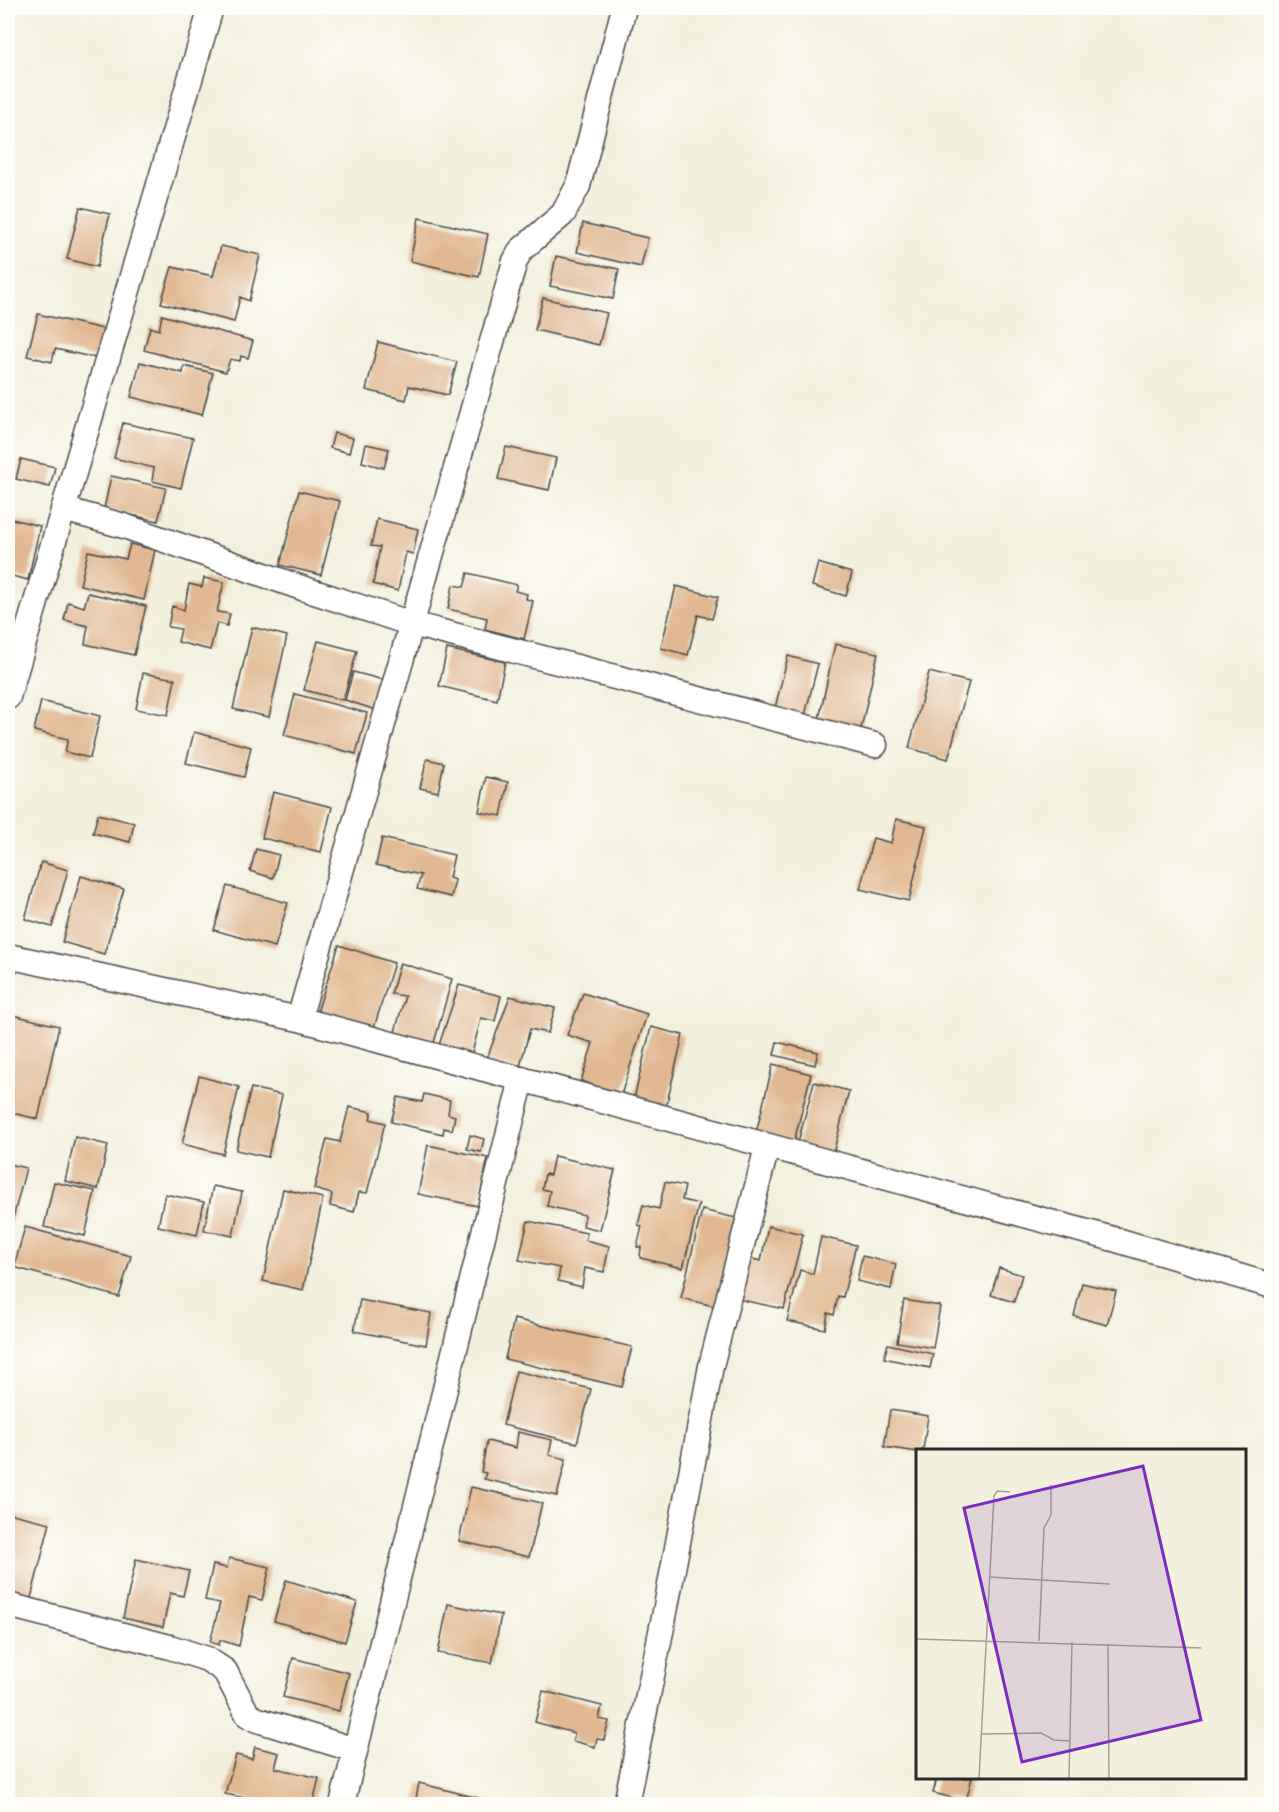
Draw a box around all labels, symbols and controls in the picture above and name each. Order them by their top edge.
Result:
inset map [916,1449,1246,1779]

